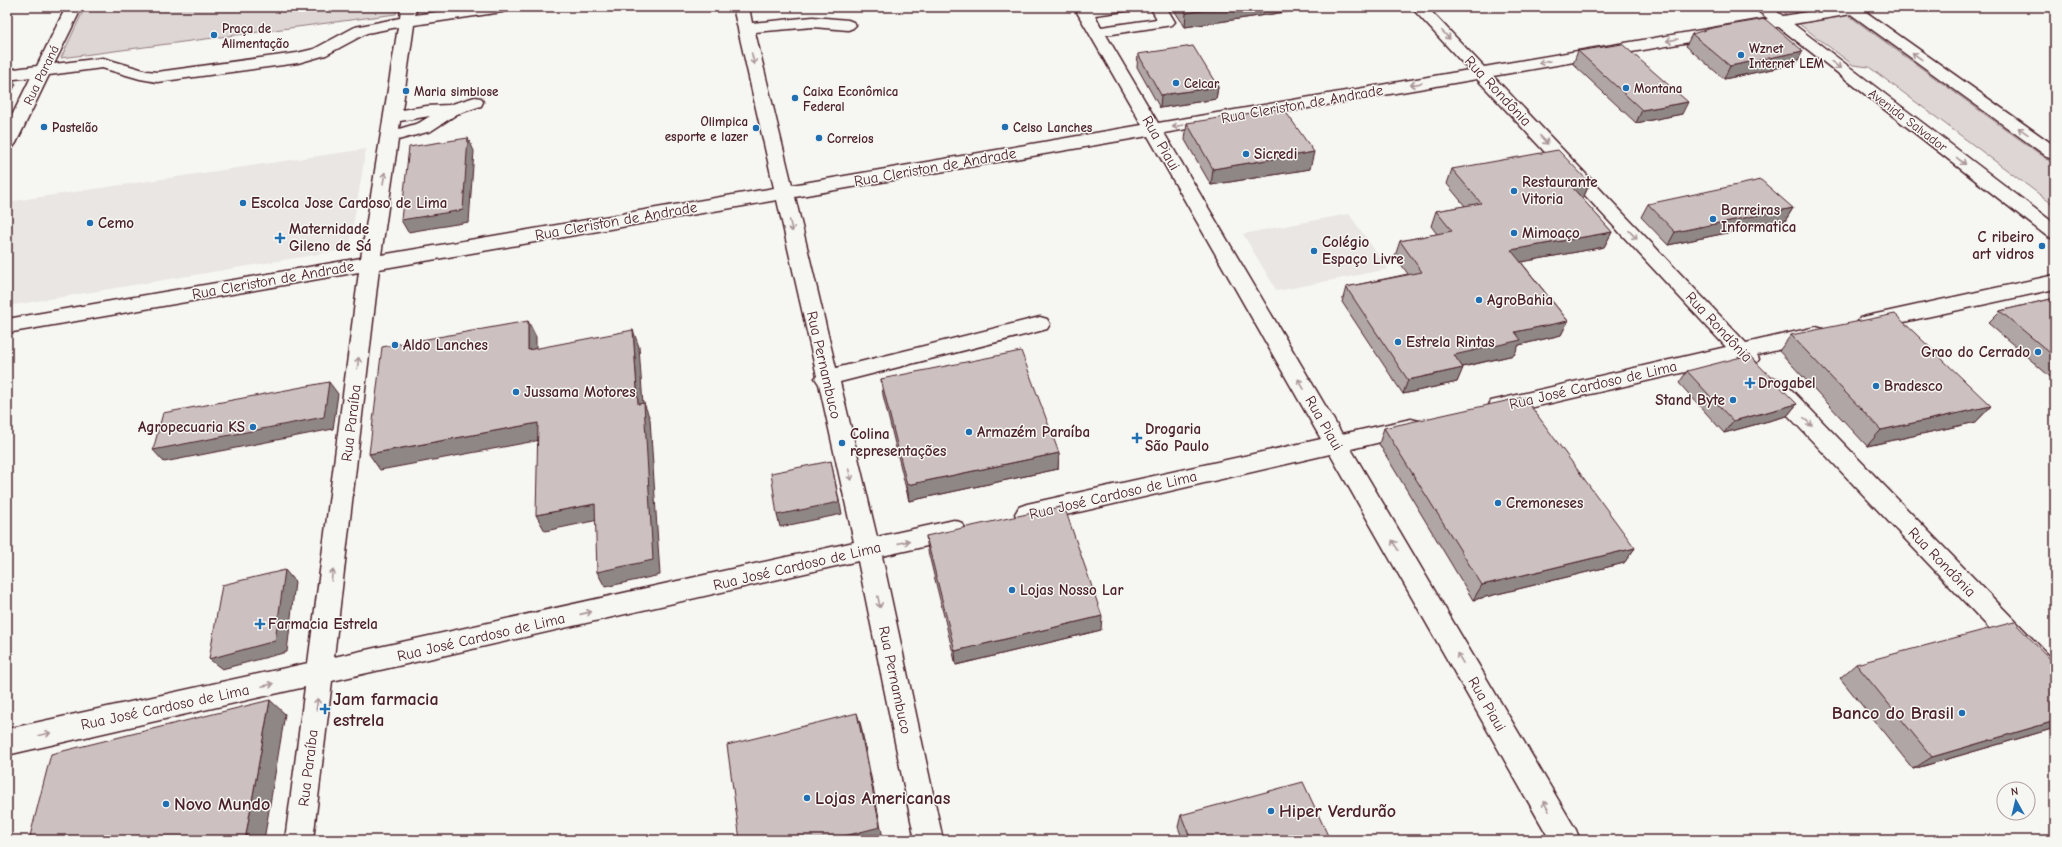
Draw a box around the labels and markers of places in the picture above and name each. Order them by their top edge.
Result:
place label: Praça de Alimentação [222,21,289,51]
marker: Praça de Alimentação [209,30,219,40]
place label: Wznet Internet LEM [1749,41,1825,71]
marker: Wznet Internet LEM [1736,50,1746,60]
place label: Celcar [1184,76,1220,91]
marker: Celcar [1171,78,1181,88]
place label: Montana [1634,81,1682,96]
marker: Montana [1621,83,1631,93]
place label: Maria simbiose [414,84,499,99]
place label: Caixa Econômica Federal [803,84,898,114]
marker: Maria simbiose [401,86,411,96]
marker: Caixa Econômica Federal [790,93,800,103]
place label: Olimpica esporte e lazer [665,114,749,144]
place label: Pastelão [52,120,98,135]
place label: Celso Lanches [1013,120,1093,135]
marker: Pastelão [39,122,49,132]
marker: Celso Lanches [1000,122,1010,132]
marker: Olimpica esporte e lazer [751,123,761,133]
place label: Correios [827,131,874,146]
marker: Correios [814,133,824,143]
place label: Sicredi [1254,145,1297,163]
marker: Sicredi [1241,149,1251,159]
place label: Restaurante Vitoria [1522,173,1598,208]
marker: Restaurante Vitoria [1509,186,1519,196]
place label: Escolca Jose Cardoso de Lima [251,194,447,212]
marker: Escolca Jose Cardoso de Lima [238,198,248,208]
place label: Barreiras Informatica [1721,201,1796,236]
place label: Cemo [98,214,134,232]
marker: Barreiras Informatica [1708,214,1718,224]
marker: Cemo [85,218,95,228]
place label: Maternidade Gileno de Sá [289,220,372,255]
place label: Mimoaço [1522,224,1580,242]
marker: Mimoaço [1509,228,1519,238]
place label: C ribeiro art vidros [1972,228,2034,263]
marker: Maternidade Gileno de Sá [274,232,286,244]
place label: Colégio Espaço Livre [1322,233,1404,268]
marker: C ribeiro art vidros [2037,241,2047,251]
marker: Colégio Espaço Livre [1309,246,1319,256]
place label: AgroBahia [1487,291,1553,309]
marker: AgroBahia [1474,295,1484,305]
place label: Estrela Rintas [1406,333,1495,351]
place label: Aldo Lanches [403,336,488,354]
marker: Estrela Rintas [1393,337,1403,347]
marker: Aldo Lanches [390,340,400,350]
place label: Grao do Cerrado [1921,343,2030,361]
marker: Grao do Cerrado [2033,347,2043,357]
place label: Drogabel [1758,374,1816,392]
place label: Bradesco [1884,377,1943,395]
marker: Drogabel [1745,378,1755,388]
marker: Bradesco [1871,381,1881,391]
place label: Jussama Motores [524,383,636,401]
marker: Jussama Motores [511,387,521,397]
place label: Stand Byte [1655,391,1725,409]
marker: Stand Byte [1728,395,1738,405]
place label: Agropecuaria KS [138,418,245,436]
place label: Drogaria São Paulo [1145,420,1209,455]
marker: Agropecuaria KS [248,422,258,432]
place label: Armazém Paraíba [977,423,1090,441]
place label: Colina representações [850,425,946,460]
marker: Armazém Paraíba [964,427,974,437]
marker: Drogaria São Paulo [1132,433,1142,443]
marker: Colina representações [837,438,847,448]
place label: Cremoneses [1506,494,1583,512]
marker: Cremoneses [1493,498,1503,508]
place label: Lojas Nosso Lar [1020,581,1123,599]
marker: Lojas Nosso Lar [1007,585,1017,595]
place label: Farmacia Estrela [268,615,378,633]
marker: Farmacia Estrela [255,619,265,629]
place label: Jam farmacia estrela [333,689,439,731]
place label: Banco do Brasil [1832,703,1954,724]
marker: Jam farmacia estrela [320,704,330,714]
marker: Banco do Brasil [1957,708,1967,718]
place label: Lojas Americanas [815,788,951,809]
marker: Lojas Americanas [802,793,812,803]
place label: Novo Mundo [174,794,270,815]
marker: Novo Mundo [161,799,171,809]
place label: Hiper Verdurão [1279,801,1396,822]
marker: Hiper Verdurão [1266,806,1276,816]

